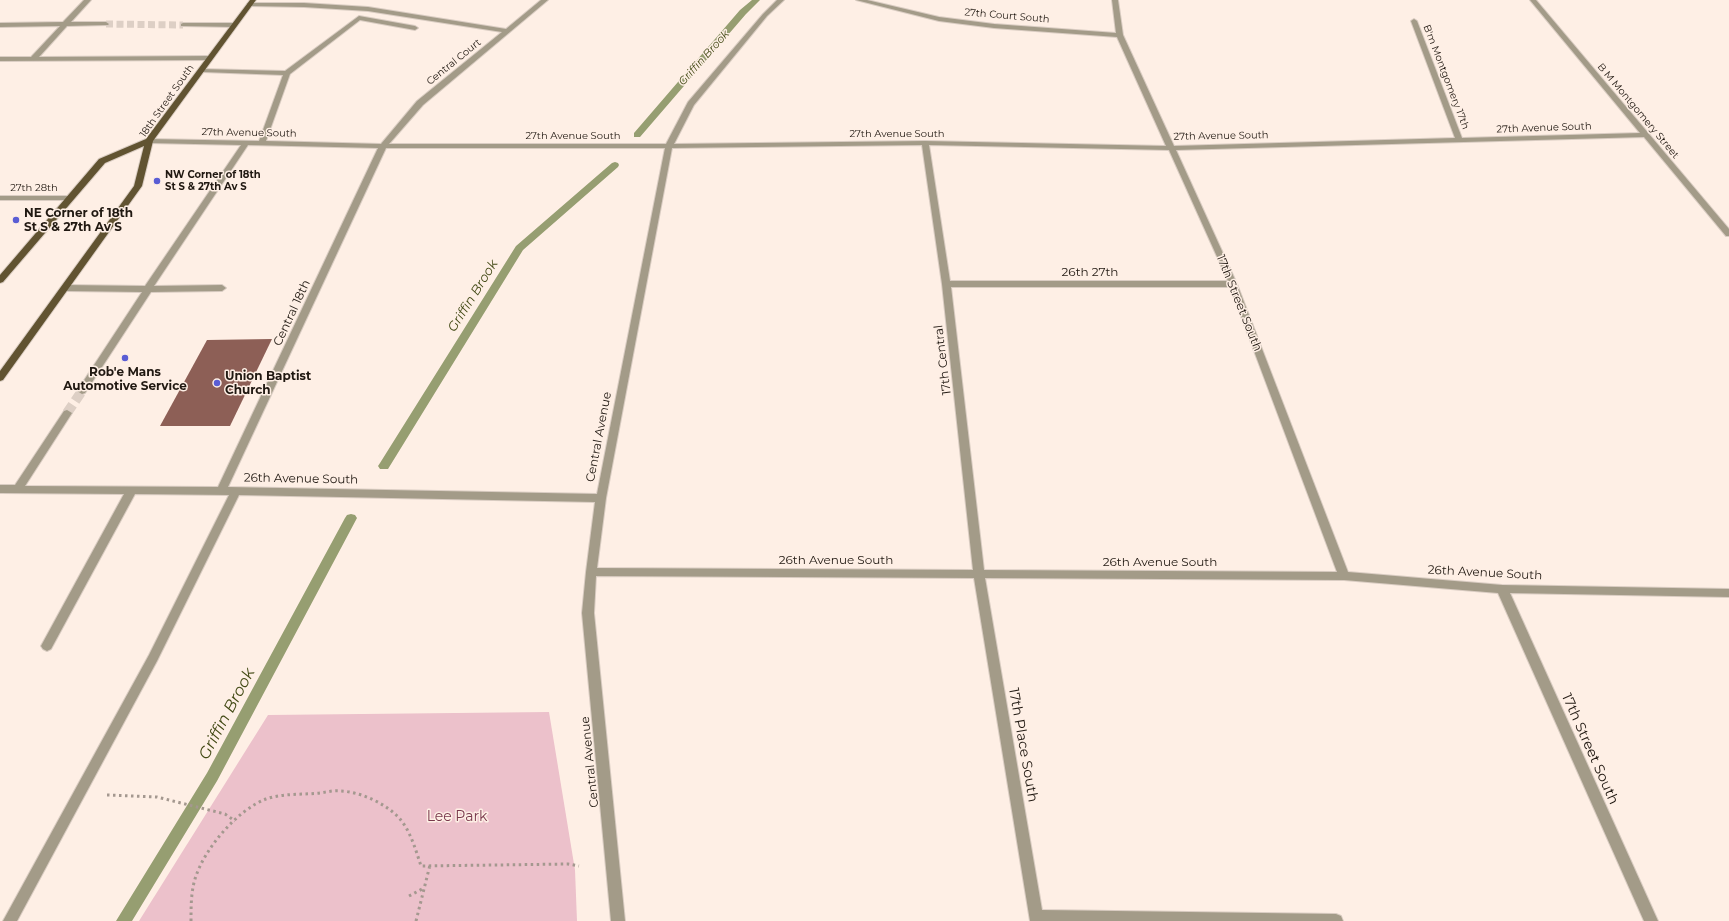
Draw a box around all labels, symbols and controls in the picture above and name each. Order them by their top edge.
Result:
street label: 27th Court South [964,6,1050,26]
street label: B'm Montgomery 17th [1420,23,1472,131]
water label: Griffin Brook [676,28,732,88]
street label: Central Court [424,36,484,88]
street label: B M Montgomery Street [1595,61,1681,161]
street label: 18th Street South [137,62,197,140]
street label: 27th Avenue South [1496,120,1592,136]
street label: 27th Avenue South [201,126,297,140]
street label: 27th Avenue South [849,128,945,140]
street label: 27th Avenue South [1173,129,1269,143]
street label: 27th Avenue South [525,130,621,142]
place label: NW Corner of 18th St S & 27th Av S [165,169,261,192]
marker: NW Corner of 18th St S & 27th Av S [152,176,162,186]
street label: 27th 28th [10,182,58,194]
place label: NE Corner of 18th St S & 27th Av S [24,206,133,234]
marker: NE Corner of 18th St S & 27th Av S [11,215,21,225]
street label: 17th Street South [1213,253,1265,353]
water label: Griffin Brook [445,257,501,335]
street label: 26th 27th [1062,265,1118,279]
street label: Central 18th [270,278,314,348]
street label: 17th Central [932,324,954,396]
marker: Rob'e Mans Automotive Service [120,353,130,363]
place label: Rob'e Mans Automotive Service [63,365,187,393]
place label: Union Baptist Church [225,369,311,397]
marker: Union Baptist Church [212,378,222,388]
street label: Central Avenue [583,391,615,483]
street label: 26th Avenue South [244,471,358,487]
street label: 26th Avenue South [779,553,893,567]
street label: 26th Avenue South [1103,555,1217,569]
street label: 26th Avenue South [1427,563,1543,583]
water label: Griffin Brook [195,665,259,763]
street label: 17th Place South [1005,687,1041,803]
street label: 17th Street South [1558,691,1622,807]
street label: Central Avenue [578,716,602,808]
park label: Lee Park [427,809,487,825]

